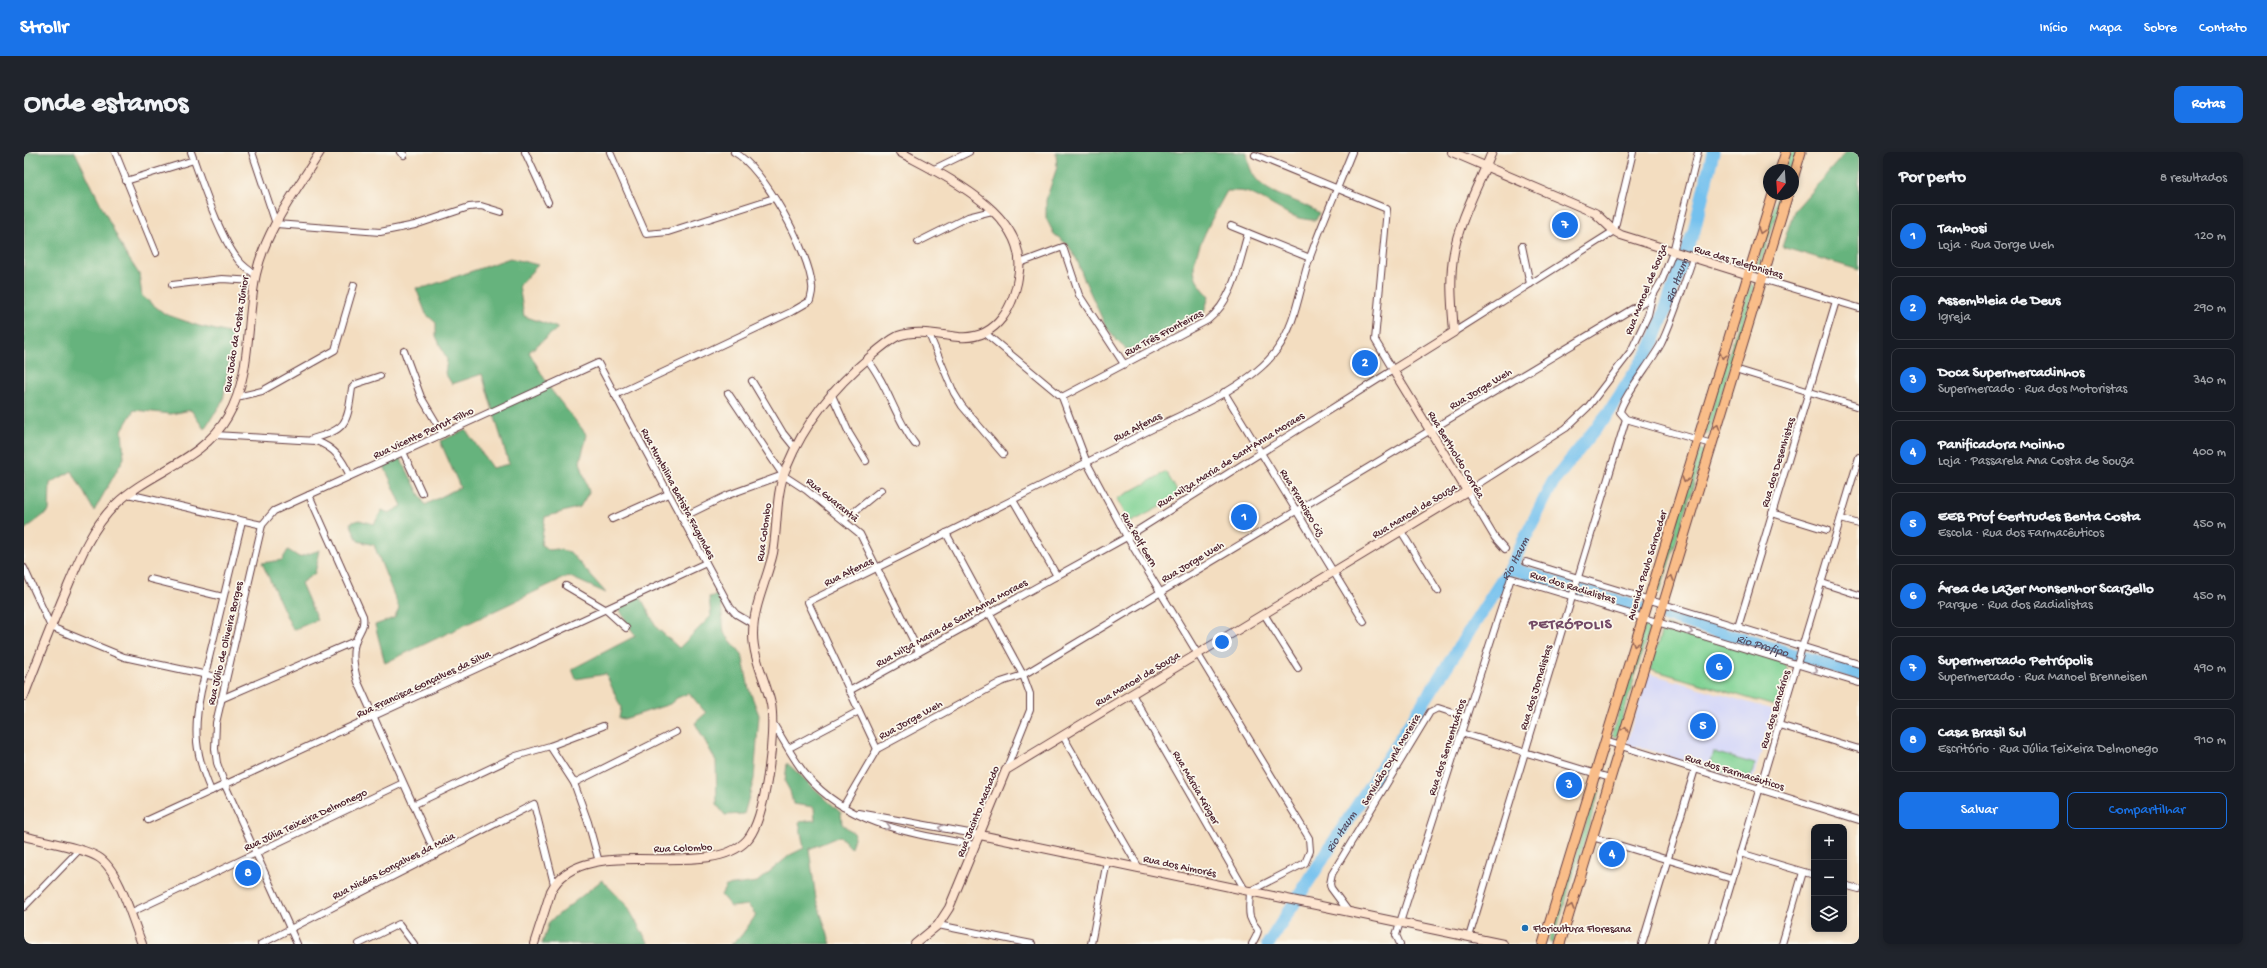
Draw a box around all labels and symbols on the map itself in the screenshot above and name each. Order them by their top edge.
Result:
north arrow [1763,164,1799,200]
pin: 7 [1552,210,1578,240]
one-way arrow [1757,228,1766,235]
street label: Rua Manoel de Souza [1623,242,1671,337]
street label: Rua das Telefonistas [1693,243,1785,282]
water label: Rio Itaum [1663,256,1693,305]
street label: Rua João da Costa Júnior [222,274,252,393]
street label: Rua Três Fronteiras [1123,308,1206,360]
pin: 2 [1352,348,1378,378]
one-way arrow [1719,352,1728,359]
street label: Rua Jorge Weh [1448,366,1514,413]
street label: Rua Vicente Perrut Filho [372,405,476,462]
street label: Rua Alfenas [1111,409,1165,445]
street label: Rua Bertholdo Corrêa [1425,409,1486,501]
street label: Rua Nilza Maria de Sant'Anna Moraes [1155,410,1308,511]
street label: Rua dos Desenhistas [1760,415,1799,509]
one-way arrow [1712,423,1721,430]
street label: Rua Humbilina Batista Fagundes [638,427,717,562]
street label: Rua Francisco Ciz [1277,467,1327,540]
street label: Rua Guarantã [803,476,861,526]
one-way arrow [1681,476,1690,483]
street label: Rua Manoel de Souza [1371,481,1460,542]
street label: Rua Colombo [755,502,775,562]
pin: 1 [1231,502,1257,532]
street label: Avenida Paulo Schroeder [1626,508,1671,622]
street label: Rua Rolf Gern [1118,510,1160,570]
water label: Rio Itaum [1499,535,1534,583]
street label: Rua Jorge Weh [1160,539,1226,586]
street label: Rua Alfenas [822,554,876,590]
street label: Rua dos Radialistas [1528,569,1618,607]
one-way arrow [1666,574,1675,581]
street label: Rua Nilza Maria de Sant'Anna Moraes [874,577,1031,670]
street label: Rua Júlio de Oliveira Borges [206,579,246,706]
district label: PETRÓPOLIS [1528,616,1613,634]
one-way arrow [1687,627,1694,636]
your location [1212,632,1232,652]
water label: Rio Profipo [1735,633,1791,662]
one-way arrow [1631,641,1640,648]
street label: Rua dos Jornalistas [1518,643,1556,732]
street label: Rua Francisca Gonçalves da Silva [355,648,494,721]
street label: Rua Manoel de Souza [1094,649,1183,710]
pin: 6 [1706,652,1732,682]
one-way arrow [1811,665,1818,674]
street label: Rua dos Bancários [1758,668,1794,750]
street label: Rua dos Serventuários [1427,697,1469,797]
street label: Rua Jorge Weh [877,698,945,743]
street label: Servidão Dyná Moreira [1360,711,1424,808]
pin: 5 [1690,711,1716,741]
one-way arrow [1620,725,1629,732]
street label: Rua Márcia Krüger [1169,749,1222,828]
street label: Rua dos Farmacêuticos [1683,752,1786,794]
street label: Rua Jacinto Machado [955,764,1003,859]
pin: 3 [1556,770,1582,800]
street label: Rua Júlia Teixeira Delmonego [242,787,370,855]
water label: Rio Itaum [1324,809,1361,856]
one-way arrow [884,822,891,831]
one-way arrow [938,824,945,832]
street label: Rua Nicéas Gonçalves da Maia [331,830,458,903]
pin: 4 [1599,839,1625,869]
street label: Rua Colombo [653,842,713,856]
street label: Rua dos Aimorés [1142,853,1218,881]
pin: 8 [235,858,261,888]
one-way arrow [1566,903,1575,910]
marker: Floricultura Floresana [1520,923,1530,933]
place label: Floricultura Floresana [1532,924,1632,936]

